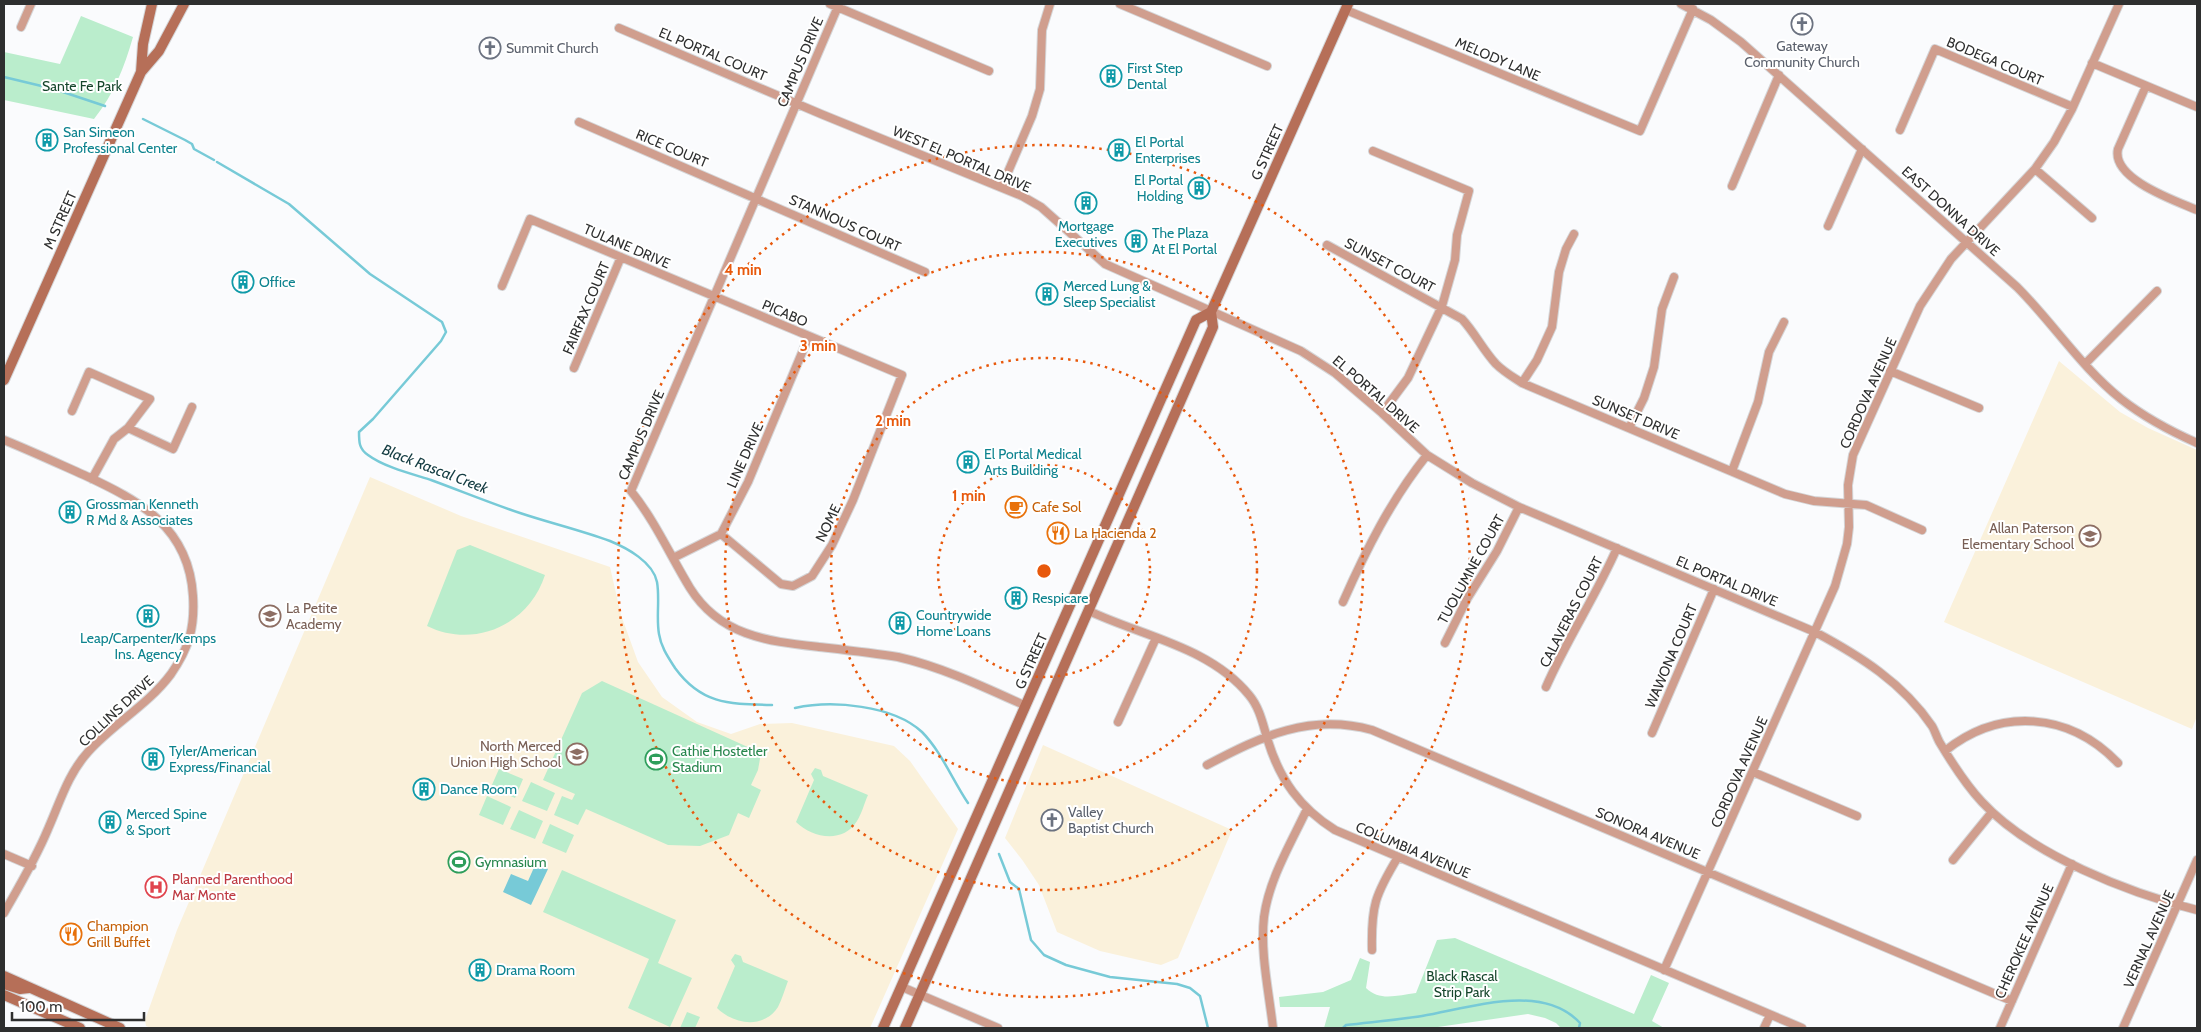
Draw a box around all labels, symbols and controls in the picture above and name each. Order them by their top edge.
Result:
church icon: Gateway Community Church [1790,12,1814,36]
street label: CAMPUS DRIVE [773,14,827,110]
street label: EL PORTAL COURT [656,23,770,85]
street label: MELODY LANE [1453,33,1543,85]
street label: BODEGA COURT [1944,33,2046,90]
church icon: Summit Church [478,36,502,60]
place label: Gateway Community Church [1744,37,1860,71]
place label: Summit Church [506,39,599,57]
place label: First Step Dental [1127,59,1183,93]
building icon: First Step Dental [1099,64,1123,88]
park label: Sante Fe Park [42,77,123,95]
street label: G STREET [1247,121,1288,183]
street label: WEST EL PORTAL DRIVE [890,122,1034,196]
place label: San Simeon Professional Center [63,123,178,157]
street label: RICE COURT [633,125,711,171]
building icon: San Simeon Professional Center [35,128,59,152]
place label: El Portal Enterprises [1135,133,1201,167]
building icon: El Portal Enterprises [1107,138,1131,162]
street label: EAST DONNA DRIVE [1898,162,2004,260]
place label: El Portal Holding [1134,171,1184,205]
building icon: El Portal Holding [1187,176,1211,200]
street label: M STREET [39,188,81,252]
street label: STANNOUS COURT [786,190,904,256]
building icon: Mortgage Executives [1074,191,1098,215]
place label: Mortgage Executives [1055,217,1117,251]
street label: TULANE DRIVE [581,220,673,272]
place label: The Plaza At El Portal [1152,224,1218,258]
building icon: The Plaza At El Portal [1124,229,1148,253]
street label: SUNSET COURT [1342,234,1439,297]
street label: FAIRFAX COURT [558,258,614,357]
text: 4 min [724,261,762,279]
building icon: Office [231,270,255,294]
place label: Office [259,273,295,291]
place label: Merced Lung & Sleep Specialist [1063,277,1156,311]
building icon: Merced Lung & Sleep Specialist [1035,282,1059,306]
street label: PICABO [759,295,811,331]
street label: CORDOVA AVENUE [1835,334,1901,452]
text: 3 min [800,337,836,355]
street label: EL PORTAL DRIVE [1329,351,1423,437]
street label: CAMPUS DRIVE [614,387,668,483]
street label: SUNSET DRIVE [1590,391,1683,444]
text: 2 min [875,412,911,430]
street label: LINE DRIVE [723,419,768,491]
water label: Black Rascal Creek [380,441,491,498]
place label: El Portal Medical Arts Building [984,445,1082,479]
building icon: El Portal Medical Arts Building [956,450,980,474]
text: 1 min [952,487,986,505]
place label: Grossman Kenneth R Md & Associates [86,495,199,529]
cafe icon: Cafe Sol [1004,495,1028,519]
place label: Cafe Sol [1032,498,1082,516]
building icon: Grossman Kenneth R Md & Associates [58,500,82,524]
street label: NOME [811,501,845,545]
street label: TUOLUMNE COURT [1433,511,1509,627]
place label: Allan Paterson Elementary School [1962,519,2075,553]
restaurant icon: La Hacienda 2 [1046,521,1070,545]
place label: La Hacienda 2 [1074,524,1157,542]
school or university icon: Allan Paterson Elementary School [2078,524,2102,548]
street label: EL PORTAL DRIVE [1673,551,1781,611]
street label: CALAVERAS COURT [1535,553,1607,670]
centre of rings [1035,562,1053,580]
building icon: Respicare [1004,586,1028,610]
place label: Respicare [1032,589,1088,607]
place label: La Petite Academy [286,599,342,633]
street label: WAWONA COURT [1641,601,1701,711]
building icon: Leap/Carpenter/Kemps Ins. Agency [136,604,160,628]
school or university icon: La Petite Academy [258,604,282,628]
place label: Countrywide Home Loans [916,606,991,640]
building icon: Countrywide Home Loans [888,611,912,635]
place label: Leap/Carpenter/Kemps Ins. Agency [80,629,216,663]
street label: G STREET [1011,630,1052,692]
street label: COLLINS DRIVE [75,671,158,750]
street label: CORDOVA AVENUE [1706,713,1772,831]
place label: North Merced Union High School [450,737,562,771]
place label: Tyler/American Express/Financial [169,742,271,776]
school or university icon: North Merced Union High School [565,742,589,766]
place label: Cathie Hostetler Stadium [672,742,768,776]
building icon: Tyler/American Express/Financial [141,747,165,771]
sports icon: Cathie Hostetler Stadium [644,747,668,771]
building icon: Dance Room [412,777,436,801]
place label: Dance Room [440,780,517,798]
place label: Valley Baptist Church [1068,803,1154,837]
street label: SONORA AVENUE [1593,803,1703,863]
place label: Merced Spine & Sport [126,805,207,839]
church icon: Valley Baptist Church [1040,808,1064,832]
building icon: Merced Spine & Sport [98,810,122,834]
street label: COLUMBIA AVENUE [1353,818,1473,882]
sports icon: Gymnasium [447,850,471,874]
place label: Gymnasium [475,853,546,871]
place label: Planned Parenthood Mar Monte [172,870,293,904]
hospital icon: Planned Parenthood Mar Monte [144,875,168,899]
street label: CHEROKEE AVENUE [1991,880,2058,1001]
street label: VERNAL AVENUE [2119,887,2179,991]
place label: Champion Grill Buffet [87,917,150,951]
restaurant icon: Champion Grill Buffet [59,922,83,946]
building icon: Drama Room [468,958,492,982]
place label: Drama Room [496,961,575,979]
park label: Black Rascal Strip Park [1426,967,1498,1001]
scale bar [12,990,145,1022]
text: 100 m [20,998,62,1016]

